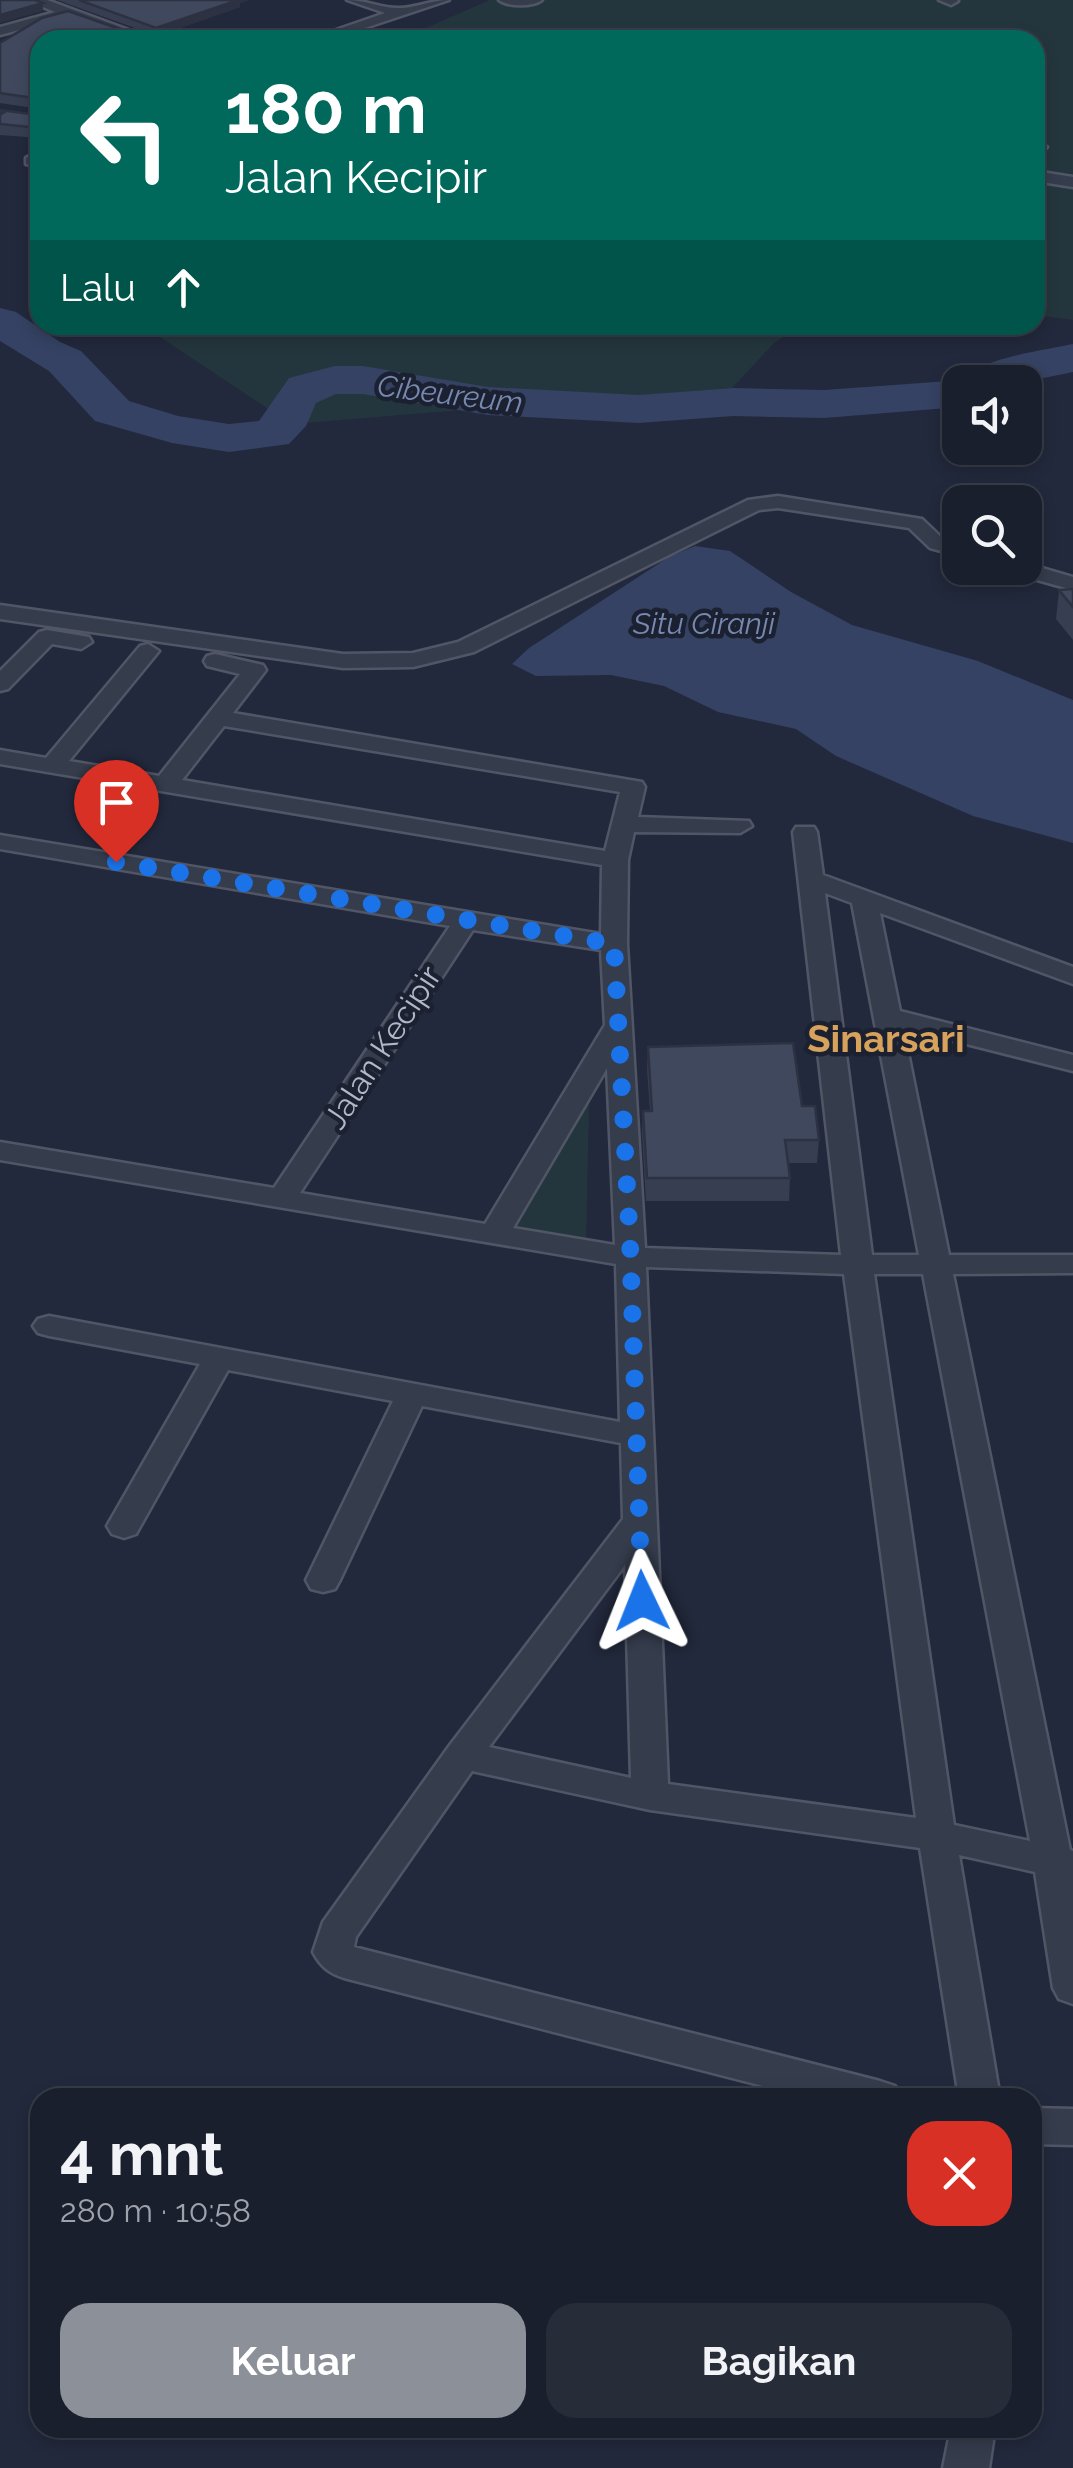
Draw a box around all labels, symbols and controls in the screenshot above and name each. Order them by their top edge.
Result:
text: 180 m [225,67,427,149]
icon: left [60,70,190,200]
text: Jalan Kecipir [225,151,487,204]
icon: ahead [156,260,211,315]
text: Lalu [60,265,136,310]
map controls [942,365,1042,585]
button: sound [942,365,1042,465]
water label: Cibeureum [375,368,525,420]
button: search [942,485,1042,585]
water label: Situ Ciranji [632,606,776,641]
pin [74,760,159,863]
icon: arrive [89,775,144,830]
street label: Jalan Kecipir [316,959,448,1135]
district label: Sinarsari [807,1016,965,1061]
position arrow [590,1549,694,1653]
text: 4 mnt [60,2119,224,2189]
button: close [907,2121,1012,2226]
text: 280 m · 10:58 [60,2192,251,2229]
button: Keluar [60,2303,526,2418]
button: Bagikan [546,2303,1012,2418]

